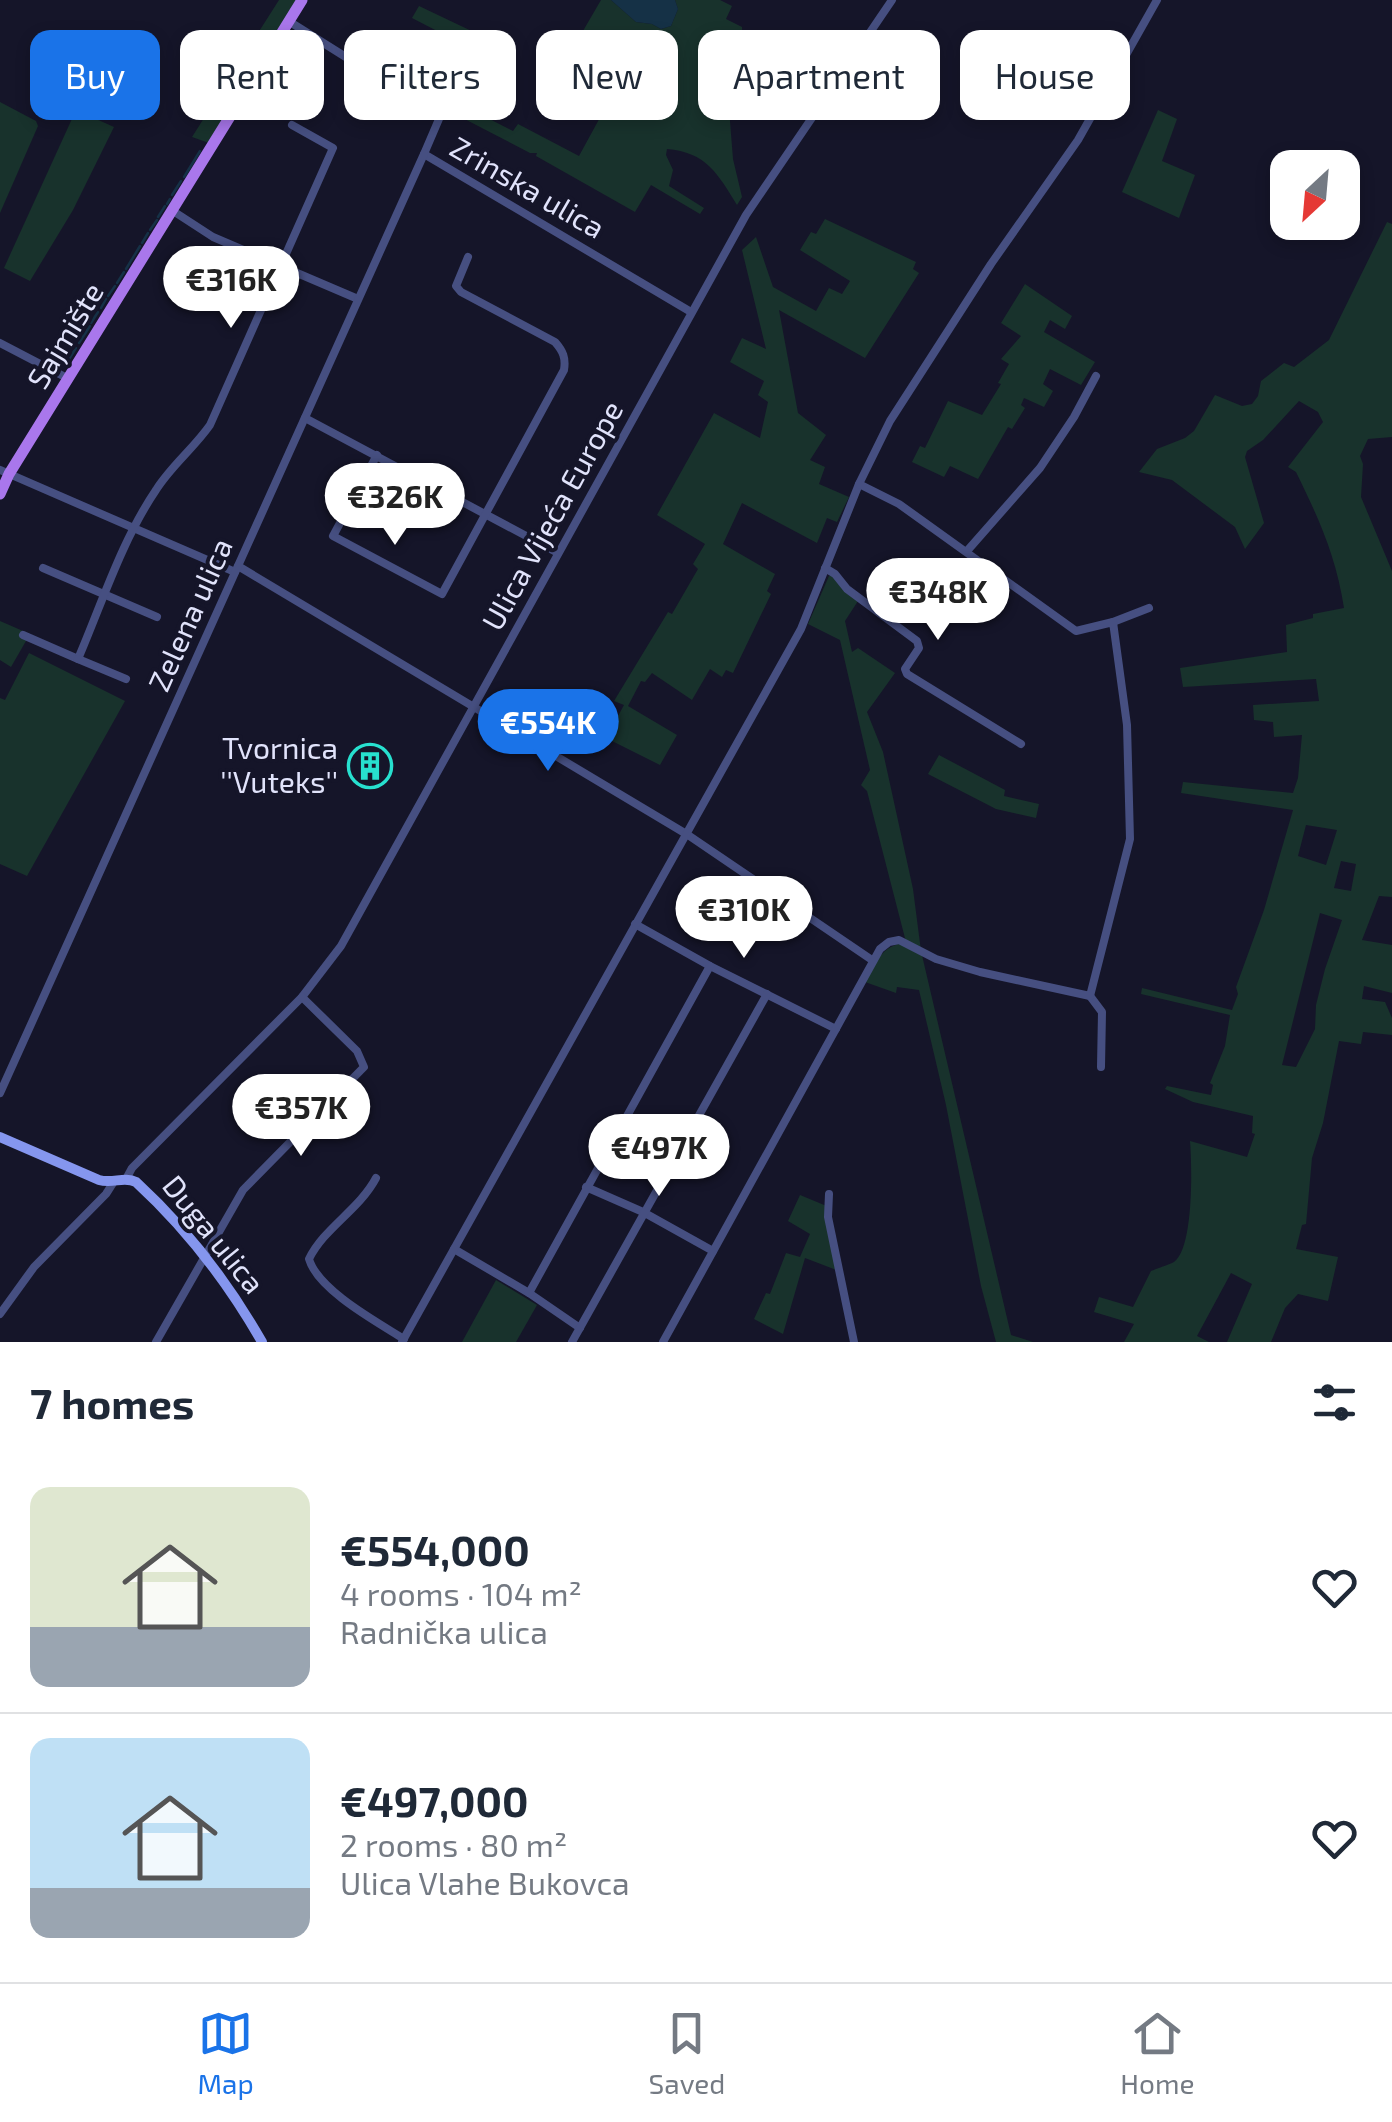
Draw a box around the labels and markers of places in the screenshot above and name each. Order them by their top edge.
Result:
pin: €316K [161,246,301,331]
pin: €326K [325,463,465,548]
pin: €348K [868,558,1008,643]
pin: €554K [478,689,618,774]
place label: Tvornica ''Vuteks'' [220,729,338,799]
building icon: Tvornica ''Vuteks'' [347,743,393,789]
pin: €310K [674,876,814,961]
pin: €357K [231,1074,371,1159]
pin: €497K [589,1114,729,1199]

